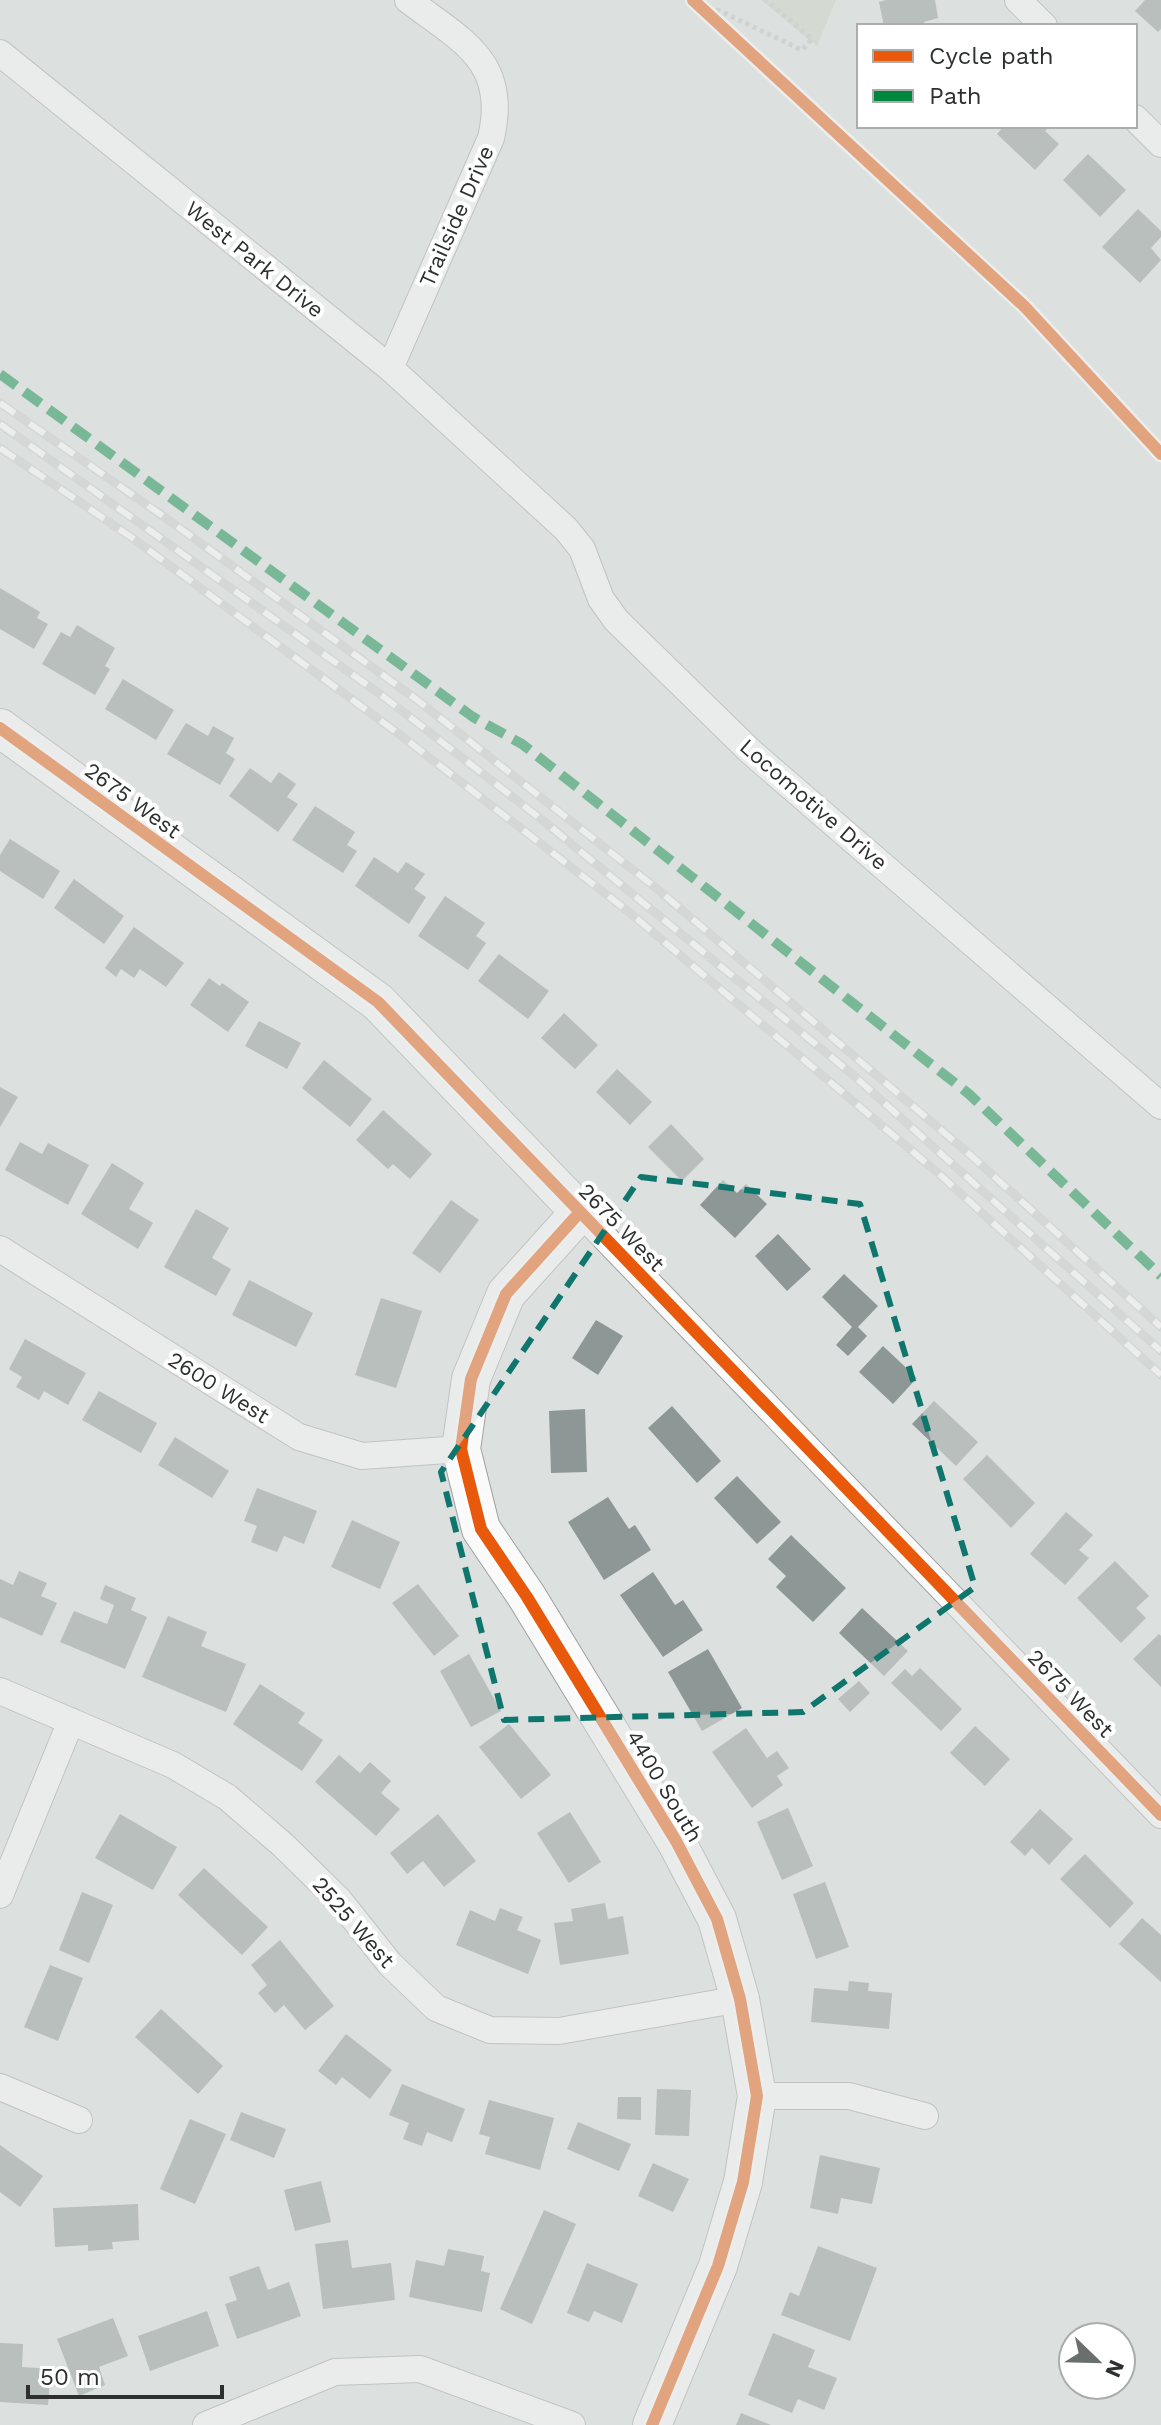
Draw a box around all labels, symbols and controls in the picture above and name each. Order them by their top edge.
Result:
legend [857,24,1137,128]
text: Cycle path [929,42,1054,70]
text: Path [929,82,982,110]
street label: Trailside Drive [414,142,499,291]
street label: West Park Drive [181,196,329,323]
street label: Locomotive Drive [735,734,892,875]
street label: 2675 West [80,757,185,843]
street label: 2675 West [574,1178,670,1276]
street label: 2600 West [164,1346,274,1428]
street label: 2675 West [1023,1644,1119,1742]
street label: 4400 South [622,1726,708,1846]
street label: 2525 West [307,1872,400,1973]
north arrow [1057,2321,1137,2401]
scale bar [28,2349,222,2399]
text: N [1100,2356,1130,2381]
text: 50 m [40,2363,100,2391]

